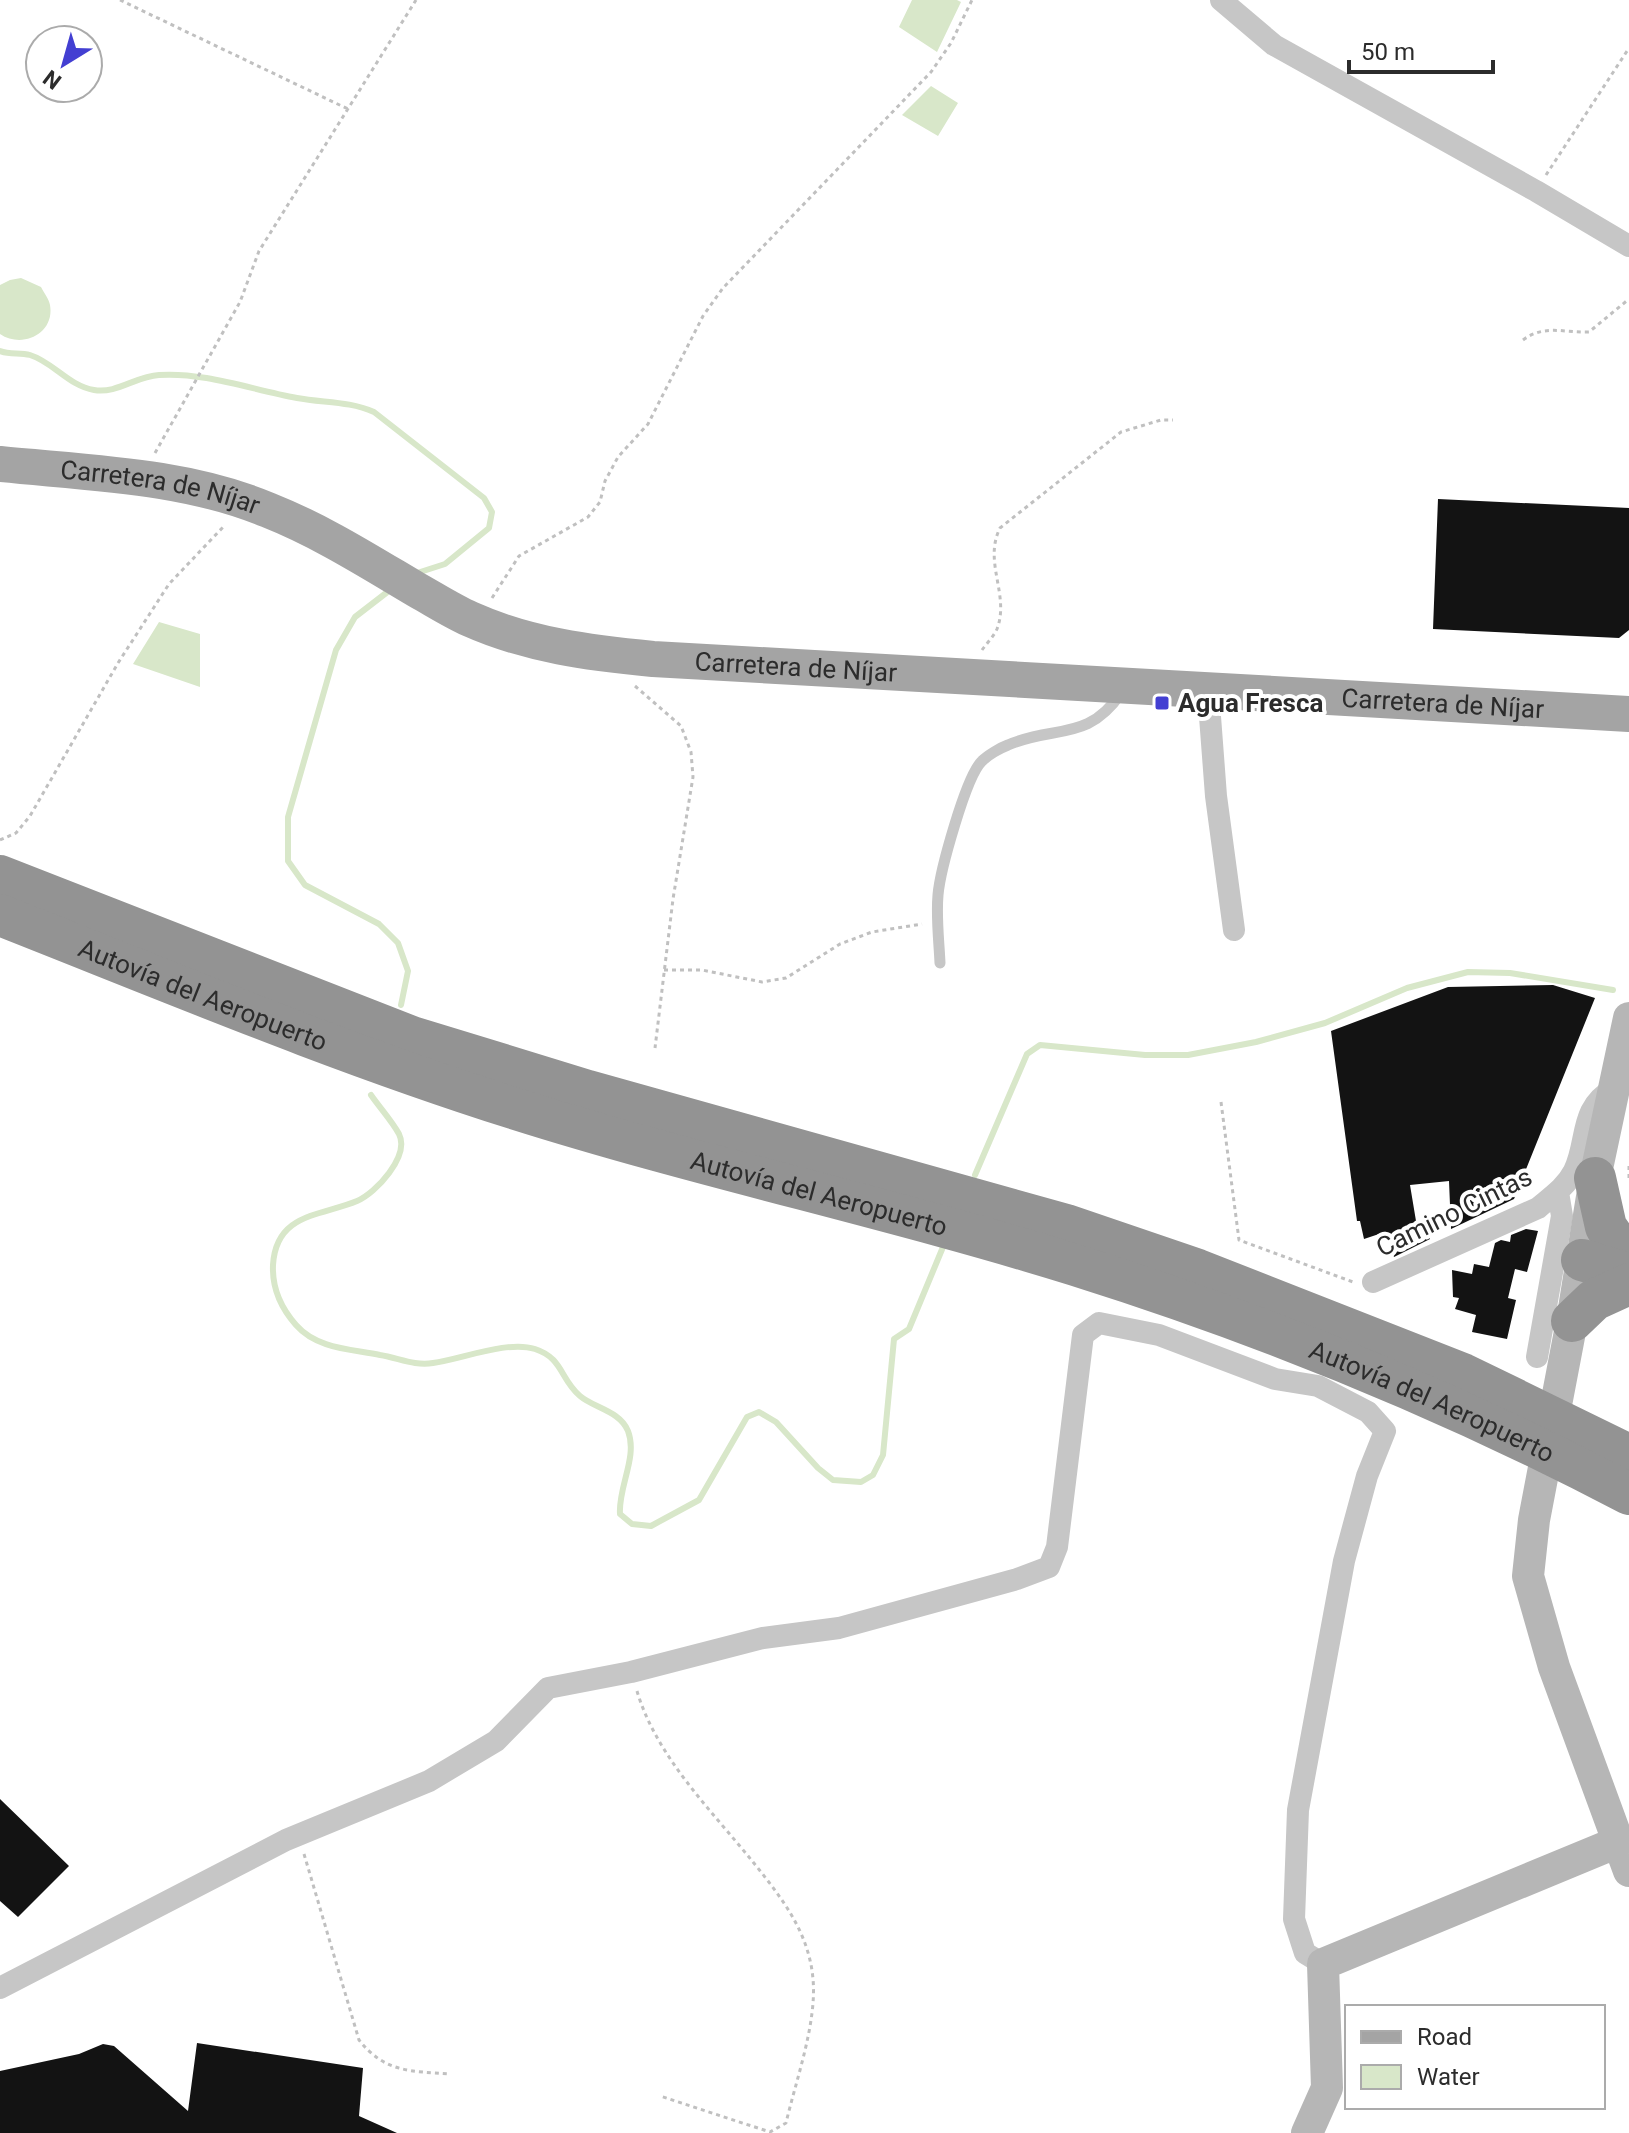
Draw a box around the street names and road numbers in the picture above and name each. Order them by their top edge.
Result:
street label: Carretera de Níjar [59,454,264,520]
street label: Carretera de Níjar [694,646,898,688]
street label: Carretera de Níjar [1341,683,1545,724]
street label: Autovía del Aeropuerto [74,933,331,1057]
street label: Autovía del Aeropuerto [687,1145,951,1242]
street label: Camino Cintas [1371,1161,1537,1263]
street label: Autovía del Aeropuerto [1305,1334,1559,1469]

